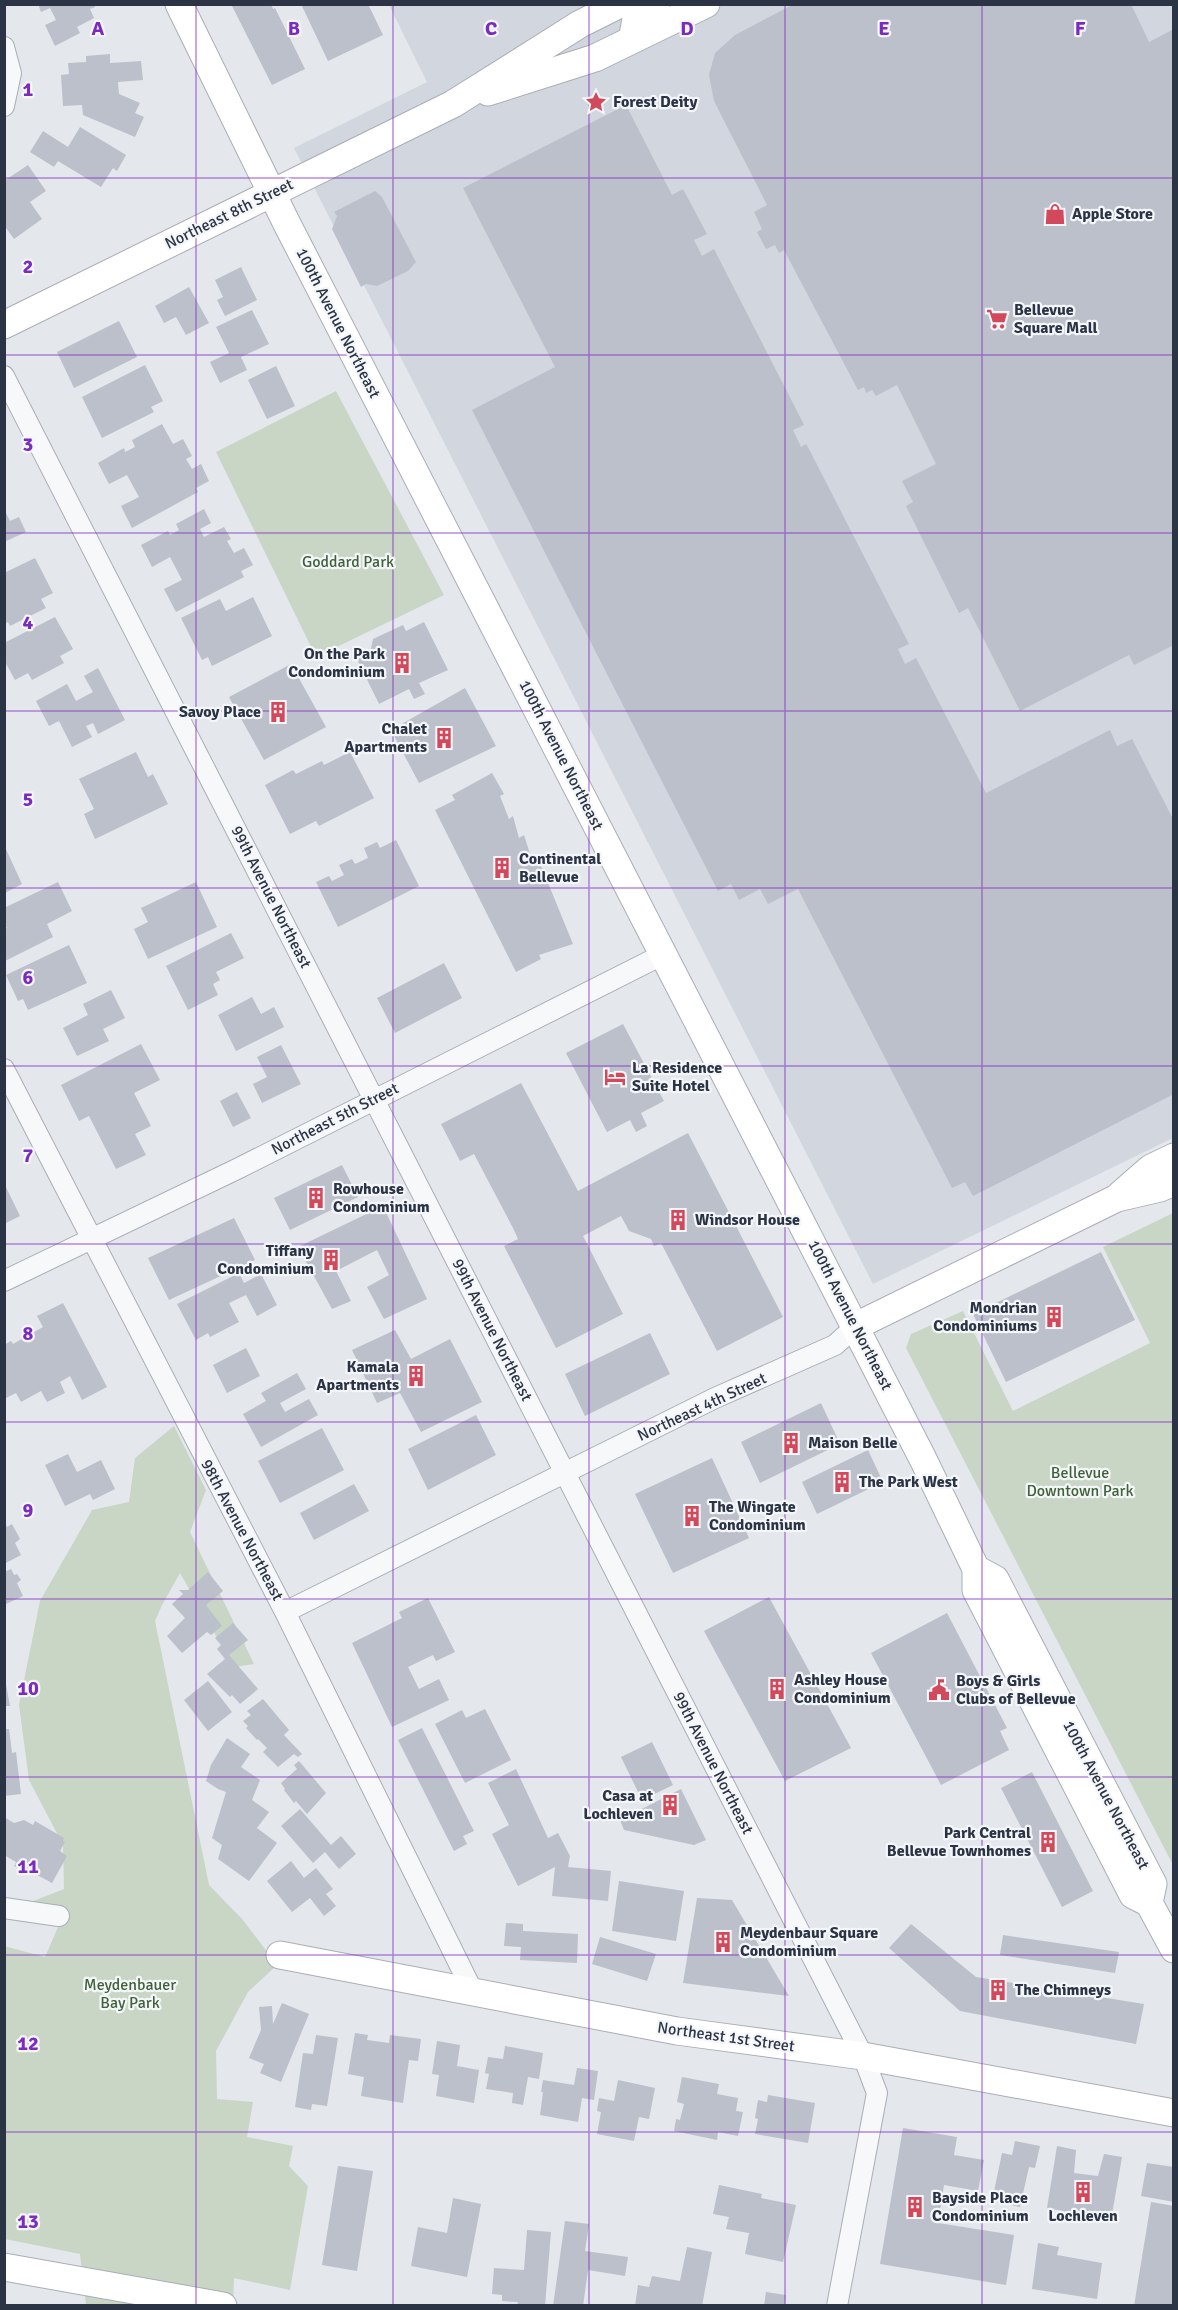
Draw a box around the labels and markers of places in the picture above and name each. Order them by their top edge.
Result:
place icon: Forest Deity [584,90,608,114]
place label: Forest Deity [613,92,698,112]
shop icon: Apple Store [1043,202,1067,226]
place label: Apple Store [1072,204,1153,224]
place label: Bellevue Square Mall [1014,300,1098,338]
supermarket icon: Bellevue Square Mall [985,307,1009,331]
place label: On the Park Condominium [288,644,386,682]
building icon: On the Park Condominium [390,651,414,675]
building icon: Savoy Place [266,700,290,724]
place label: Savoy Place [179,702,261,722]
place label: Chalet Apartments [344,719,427,757]
building icon: Chalet Apartments [432,726,456,750]
place label: Continental Bellevue [519,849,601,887]
building icon: Continental Bellevue [490,856,514,880]
place label: La Residence Suite Hotel [632,1058,722,1096]
hotel icon: La Residence Suite Hotel [603,1065,627,1089]
place label: Rowhouse Condominium [333,1179,430,1217]
building icon: Rowhouse Condominium [304,1186,328,1210]
building icon: Windsor House [666,1208,690,1232]
place label: Windsor House [695,1210,800,1230]
place label: Tiffany Condominium [217,1241,314,1279]
building icon: Tiffany Condominium [319,1248,343,1272]
place label: Mondrian Condominiums [933,1298,1037,1336]
building icon: Mondrian Condominiums [1042,1305,1066,1329]
place label: Kamala Apartments [316,1357,399,1395]
building icon: Kamala Apartments [404,1364,428,1388]
building icon: Maison Belle [779,1431,803,1455]
place label: Maison Belle [808,1433,898,1453]
building icon: The Park West [830,1470,854,1494]
place label: The Park West [859,1472,958,1492]
place label: The Wingate Condominium [709,1497,806,1535]
building icon: The Wingate Condominium [680,1504,704,1528]
place label: Ashley House Condominium [794,1670,891,1708]
place label: Boys & Girls Clubs of Bellevue [956,1671,1076,1709]
building icon: Ashley House Condominium [765,1677,789,1701]
public building icon: Boys & Girls Clubs of Bellevue [927,1678,951,1702]
place label: Casa at Lochleven [583,1786,653,1824]
building icon: Casa at Lochleven [658,1793,682,1817]
place label: Park Central Bellevue Townhomes [887,1823,1031,1861]
building icon: Park Central Bellevue Townhomes [1036,1830,1060,1854]
place label: Meydenbaur Square Condominium [740,1923,878,1961]
building icon: Meydenbaur Square Condominium [711,1930,735,1954]
building icon: The Chimneys [986,1978,1010,2002]
place label: The Chimneys [1015,1980,1111,2000]
building icon: Lochleven [1071,2180,1095,2204]
place label: Bayside Place Condominium [932,2188,1029,2226]
building icon: Bayside Place Condominium [903,2195,927,2219]
place label: Lochleven [1048,2206,1118,2226]

